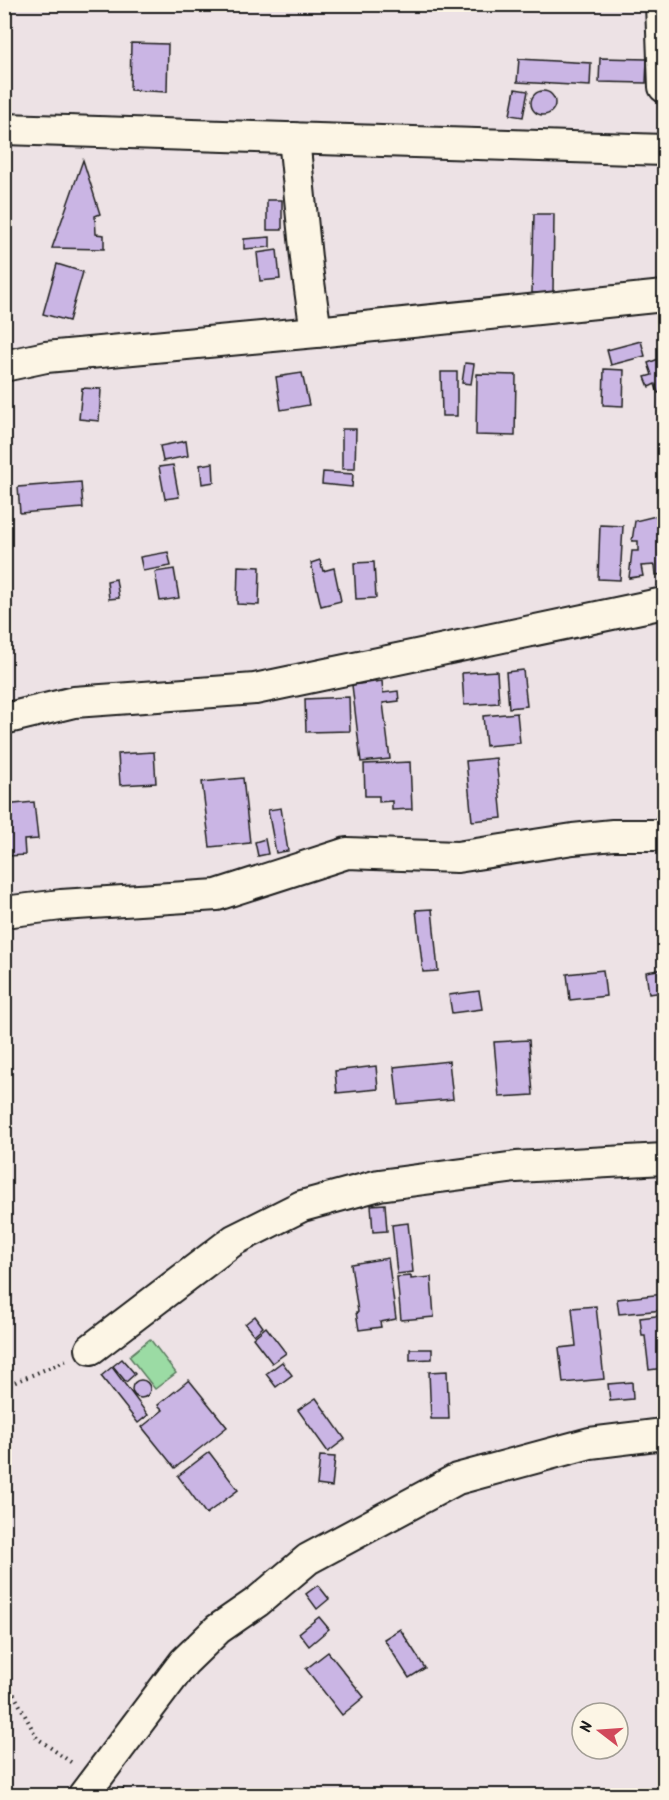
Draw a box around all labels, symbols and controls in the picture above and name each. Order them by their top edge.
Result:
north arrow [570,1701,630,1761]
text: N [574,1719,601,1736]

